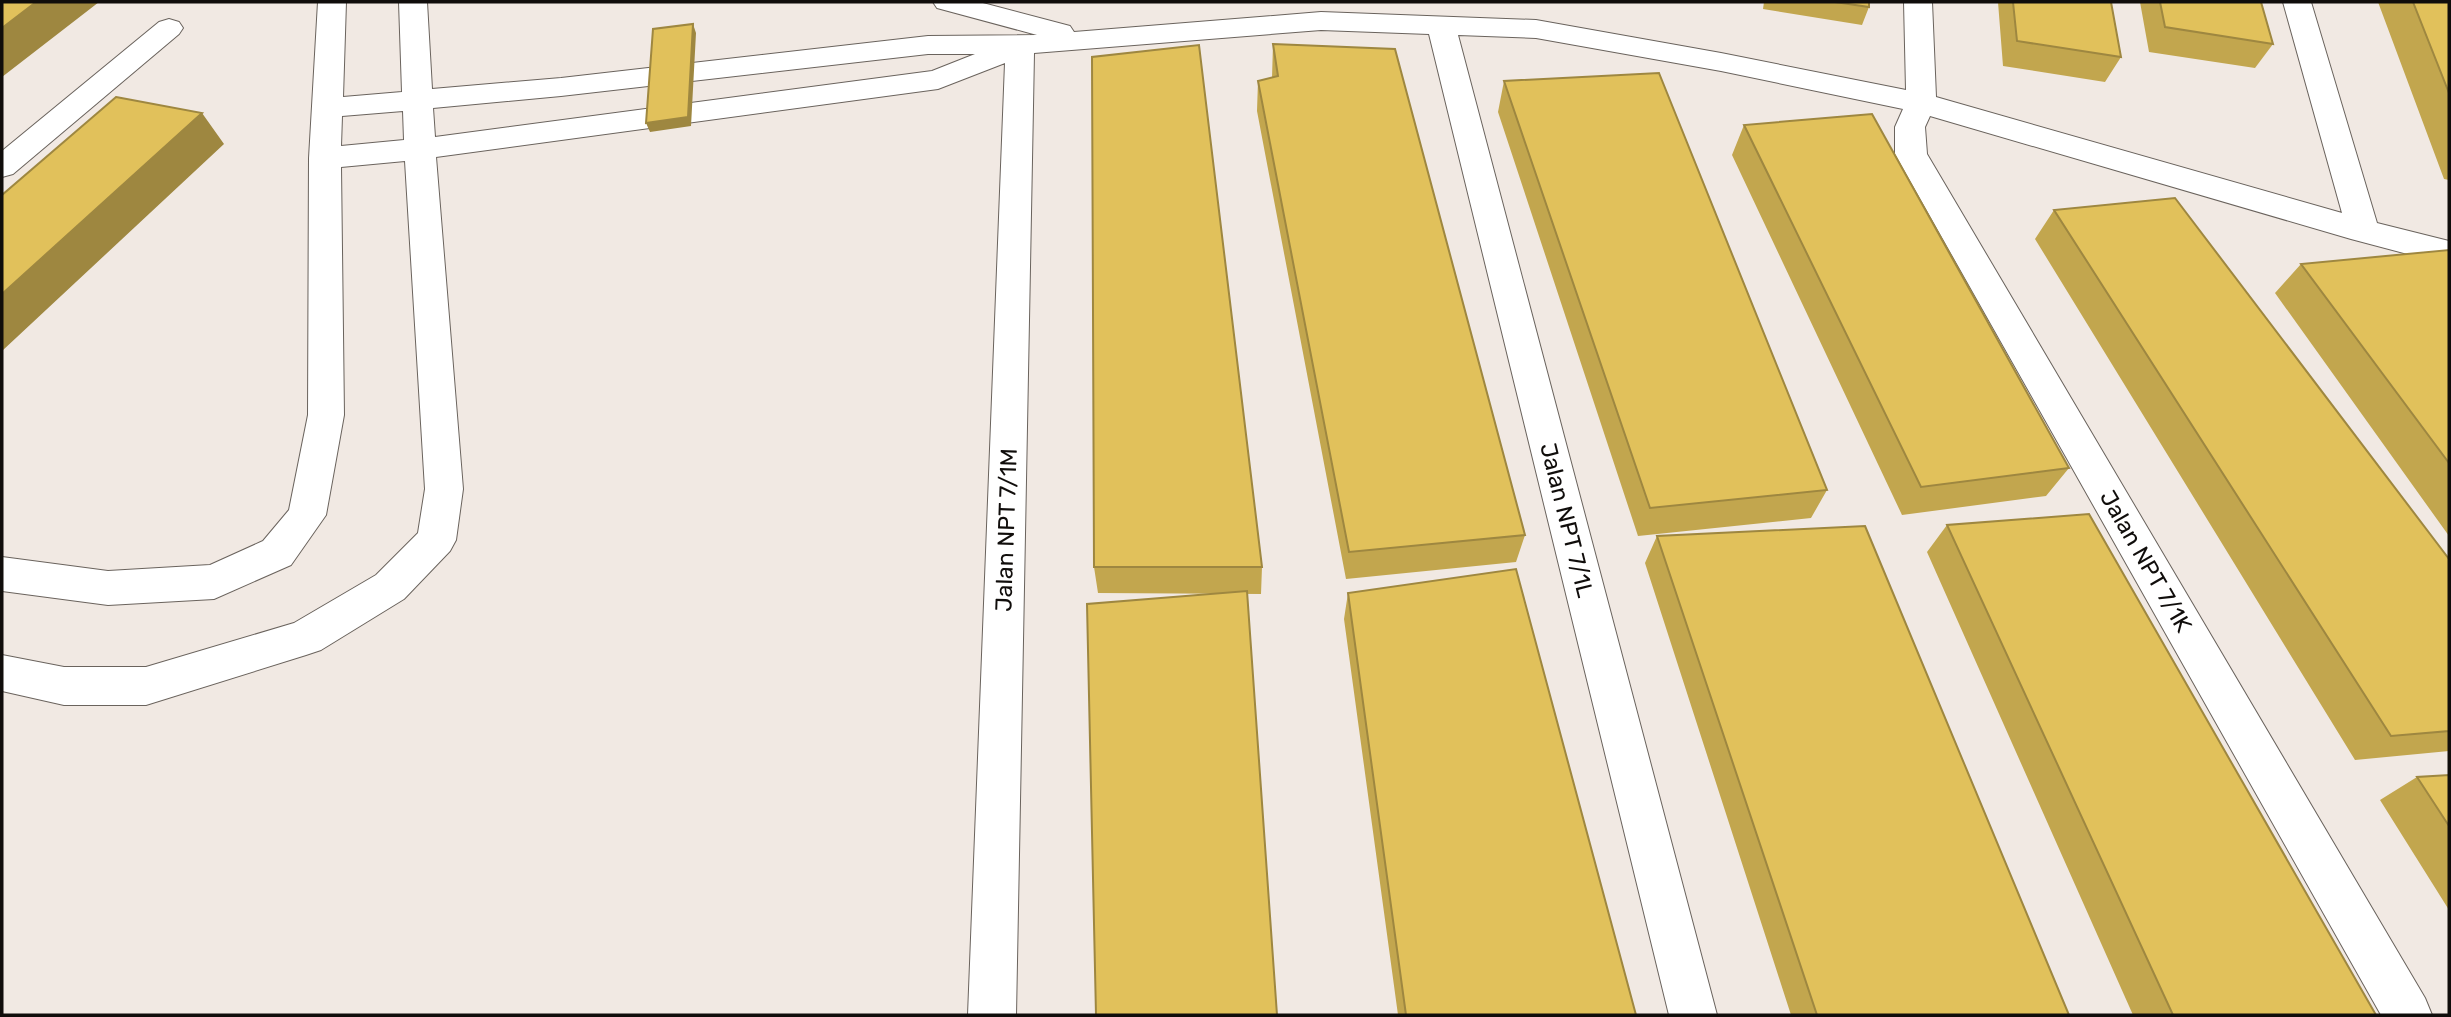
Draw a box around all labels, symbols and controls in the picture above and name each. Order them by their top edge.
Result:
street label: Jalan NPT 7/1L [1534,440,1600,600]
street label: Jalan NPT 7/1M [989,448,1023,612]
street label: Jalan NPT 7/1K [2094,485,2198,637]

